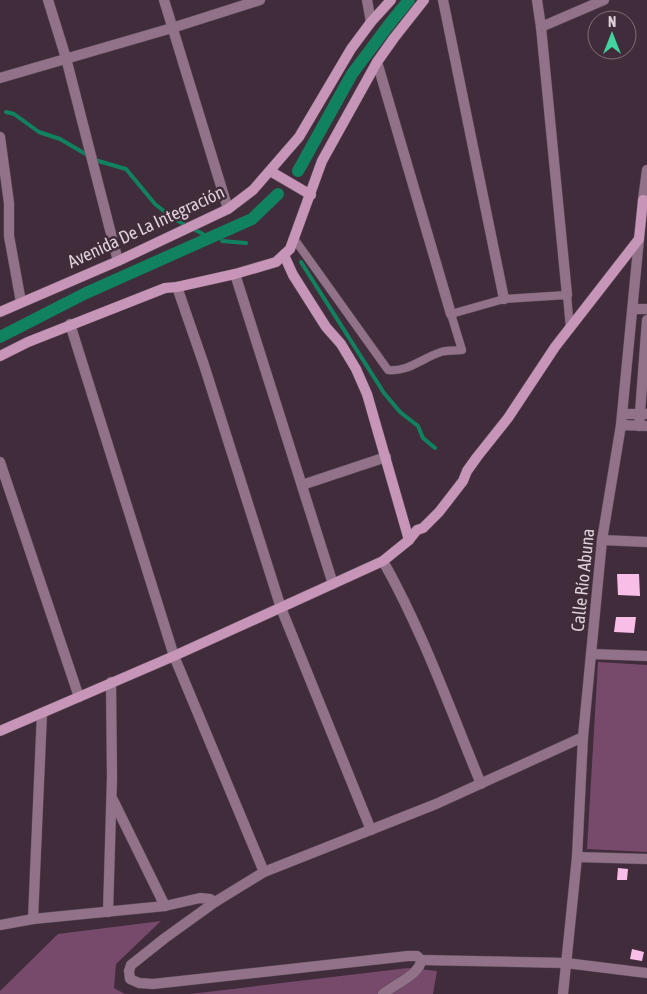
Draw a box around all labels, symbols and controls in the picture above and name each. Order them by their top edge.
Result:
north arrow [587,10,637,60]
text: N [608,14,616,30]
street label: Avenida De La Integración [64,181,228,272]
street label: Calle Río Abuna [567,527,598,633]

